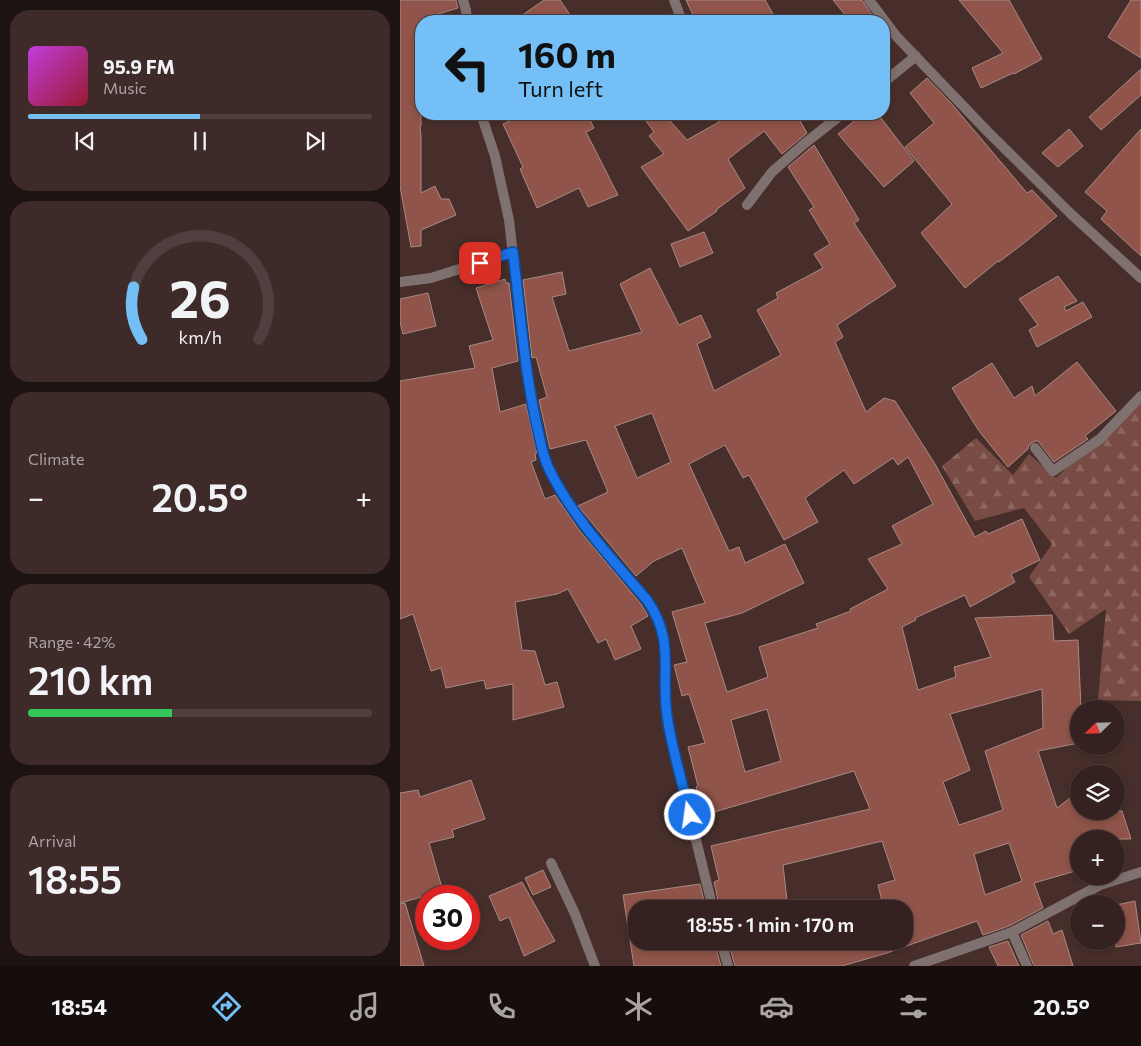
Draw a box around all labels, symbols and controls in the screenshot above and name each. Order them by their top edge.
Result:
text: 160 m [518,32,616,75]
icon: left [435,35,500,100]
text: 95.9 FM [103,55,175,78]
text: Turn left [518,75,603,102]
text: Music [103,78,147,97]
icon: previous [71,127,99,155]
icon: pause [186,127,214,155]
icon: next [301,127,329,155]
pin [459,242,501,284]
icon: arrive [466,249,494,277]
text: 26 [169,265,231,329]
text: km/h [178,326,222,348]
text: Climate [28,449,84,468]
text: 20.5° [152,473,248,520]
text: − [28,480,44,514]
text: + [356,480,372,514]
text: Range · 42% [28,632,115,651]
text: 210 km [28,656,153,703]
north arrow [1070,700,1125,755]
map controls [1070,700,1125,950]
button: layers [1070,765,1125,820]
position arrow [663,788,715,840]
button: + [1070,830,1125,885]
text: Arrival [28,831,76,850]
text: 18:55 [28,855,122,902]
speed limit sign: 30 [415,885,480,950]
button: − [1070,895,1125,950]
text: 18:55 · 1 min · 170 m [687,913,854,936]
icon: directions [209,989,244,1024]
icon: music [347,989,382,1024]
icon: phone [484,989,519,1024]
icon: climate [621,989,656,1024]
icon: car [759,989,794,1024]
icon: filters [896,989,931,1024]
text: 18:54 [51,993,107,1020]
text: 20.5° [1033,993,1090,1020]

